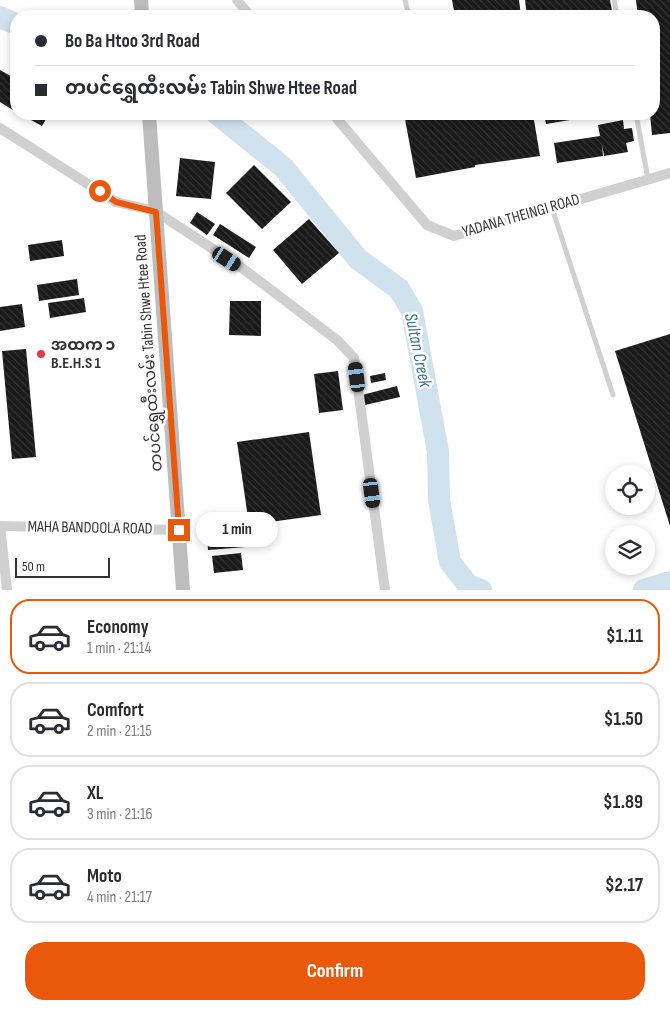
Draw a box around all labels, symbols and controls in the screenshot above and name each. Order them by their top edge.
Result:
text: Bo Ba Htoo 3rd Road [65,30,200,53]
text: တပင်ရွှေထီးလမ်း Tabin Shwe Htee Road [65,77,357,100]
route start [89,180,111,202]
street label: YADANA THEINGI ROAD [460,190,582,242]
street label: တပင်ရွှေထီးလမ်း Tabin Shwe Htee Road [128,234,170,472]
car [210,245,243,273]
water label: Sultan Creek [400,311,436,390]
place label: အထက ၁ B.E.H.S 1 [51,336,115,373]
marker: အထက ၁ B.E.H.S 1 [35,348,47,360]
car [347,361,366,393]
map controls [605,465,655,575]
button: locate [605,465,655,515]
car [362,477,381,509]
callout: 1 min [196,512,279,548]
street label: MAHA BANDOOLA ROAD [27,517,153,539]
route end [168,519,190,541]
text: 1 min [222,520,252,539]
button: layers [605,525,655,575]
scale bar [15,555,110,578]
text: 50 m [22,558,45,575]
icon: car [27,614,72,659]
text: Economy [87,616,149,639]
text: $1.11 [606,625,643,648]
text: 1 min · 21:14 [87,639,151,658]
icon: car [27,697,72,742]
text: Comfort [87,699,144,722]
text: $1.50 [604,708,643,731]
text: 2 min · 21:15 [87,722,152,741]
icon: car [27,780,72,825]
text: XL [87,782,103,805]
text: $1.89 [603,791,643,814]
text: 3 min · 21:16 [87,805,153,824]
icon: car [27,863,72,908]
text: Moto [87,865,122,888]
text: $2.17 [605,874,643,897]
text: 4 min · 21:17 [87,888,152,907]
button: Confirm [25,942,645,1000]

